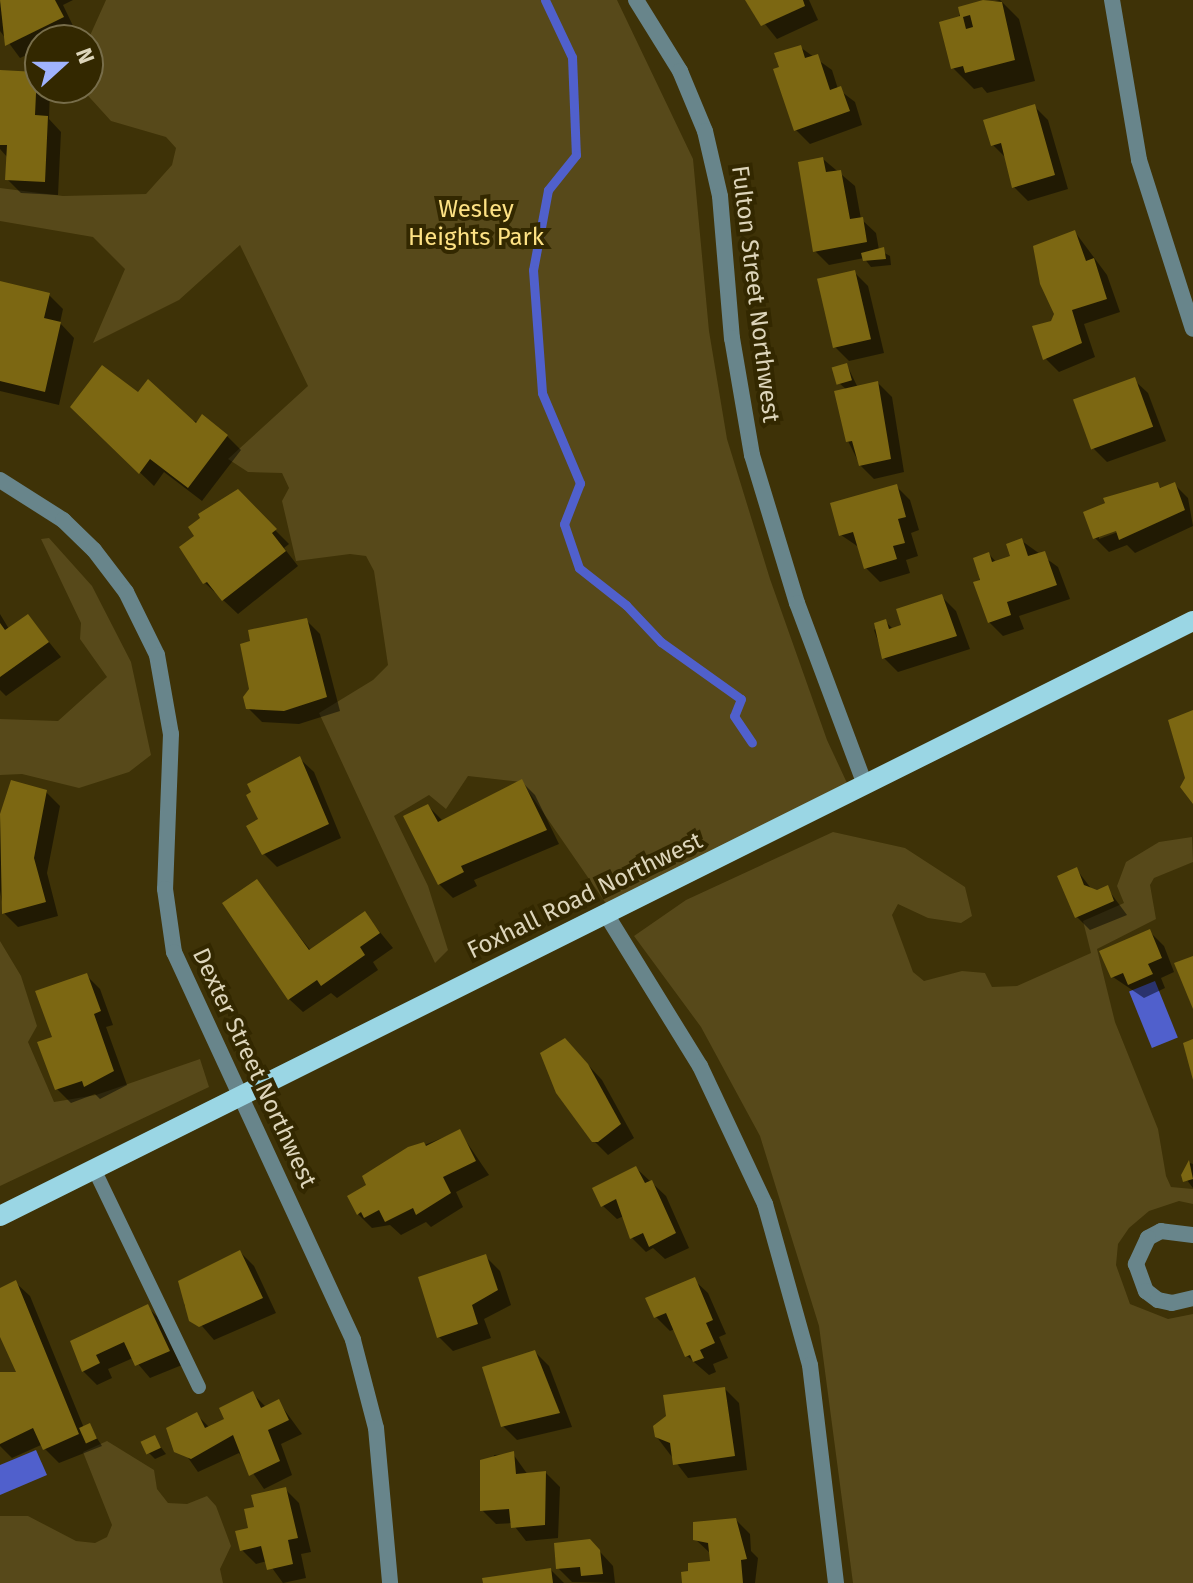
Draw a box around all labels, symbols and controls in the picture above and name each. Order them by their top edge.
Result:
north arrow [24,24,104,104]
text: N [70,44,100,68]
street label: Fulton Street Northwest [725,164,785,424]
park label: Wesley Heights Park [408,196,544,252]
street label: Foxhall Road Northwest [463,827,707,965]
street label: Dexter Street Northwest [186,944,322,1192]

